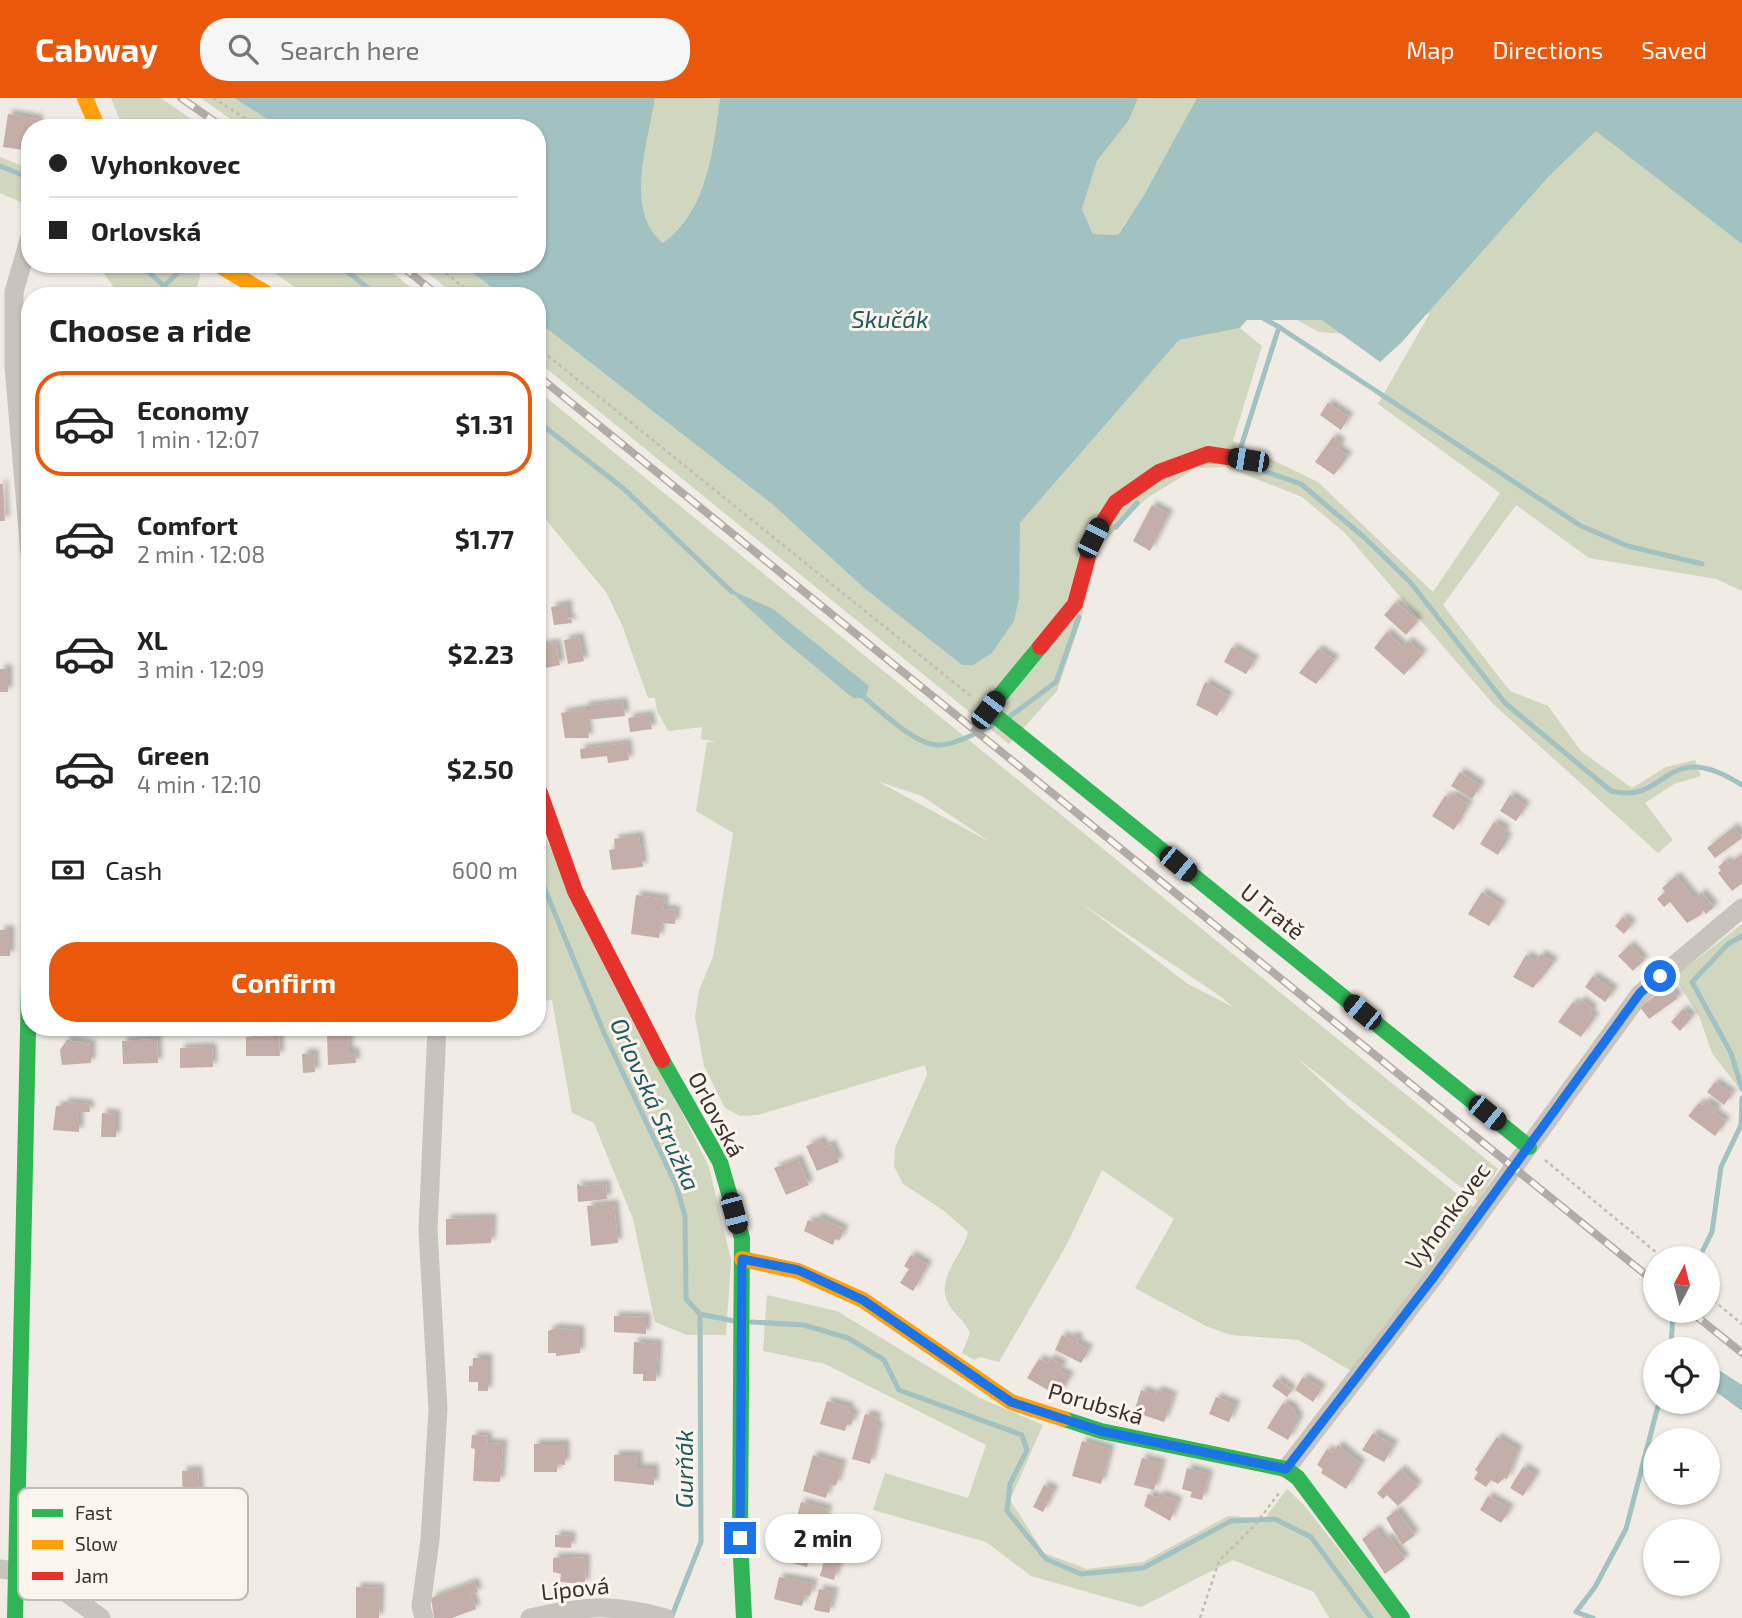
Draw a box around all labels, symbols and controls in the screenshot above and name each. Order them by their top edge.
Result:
search box [200,18,690,81]
text: Cabway [35,29,158,69]
icon: search [224,30,262,68]
text: Search here [280,34,420,65]
text: Map [1406,35,1454,64]
text: Directions [1492,35,1603,64]
text: Saved [1641,35,1707,64]
text: Vyhonkovec [91,148,241,179]
text: Orlovská [91,215,201,246]
water label: Skučák [851,304,929,333]
text: Choose a ride [49,310,252,348]
icon: car [53,392,116,455]
text: Economy [137,394,249,425]
text: $1.31 [455,408,514,439]
text: 1 min · 12:07 [137,425,259,453]
car [1226,446,1271,474]
icon: car [53,507,116,570]
text: Comfort [137,509,238,540]
car [1075,515,1112,561]
text: $1.77 [455,523,514,554]
text: 2 min · 12:08 [137,540,265,568]
icon: car [53,622,116,685]
text: XL [137,624,168,655]
text: $2.23 [448,638,514,669]
text: 3 min · 12:09 [137,655,264,683]
car [967,687,1010,733]
icon: car [53,737,116,800]
text: Green [137,739,210,770]
text: $2.50 [447,753,514,784]
text: 4 min · 12:10 [137,770,262,798]
car [1156,843,1201,885]
icon: cash [49,851,87,889]
text: Cash [105,854,162,885]
text: 600 m [452,856,518,884]
street label: U Tratě [1235,877,1311,945]
button: Confirm [49,942,518,1022]
route start [1644,960,1676,992]
car [1340,991,1385,1033]
water label: Orlovská Stružka [605,1013,707,1195]
street label: Orlovská [683,1067,751,1161]
car [1465,1092,1510,1134]
street label: Vyhonkovec [1399,1157,1495,1275]
car [719,1190,750,1236]
north arrow [1643,1246,1720,1323]
map controls [1643,1246,1720,1596]
button: locate [1643,1337,1720,1414]
street label: Porubská [1045,1376,1147,1430]
button: + [1643,1428,1720,1505]
water label: Gurňák [669,1430,698,1508]
legend [18,1488,248,1600]
text: Fast [75,1501,112,1524]
callout: 2 min [764,1514,880,1562]
button: − [1643,1519,1720,1596]
route end [724,1522,756,1554]
text: 2 min [794,1524,852,1552]
text: Slow [75,1532,118,1555]
text: Jam [75,1564,109,1587]
street label: Lípová [539,1570,611,1606]

